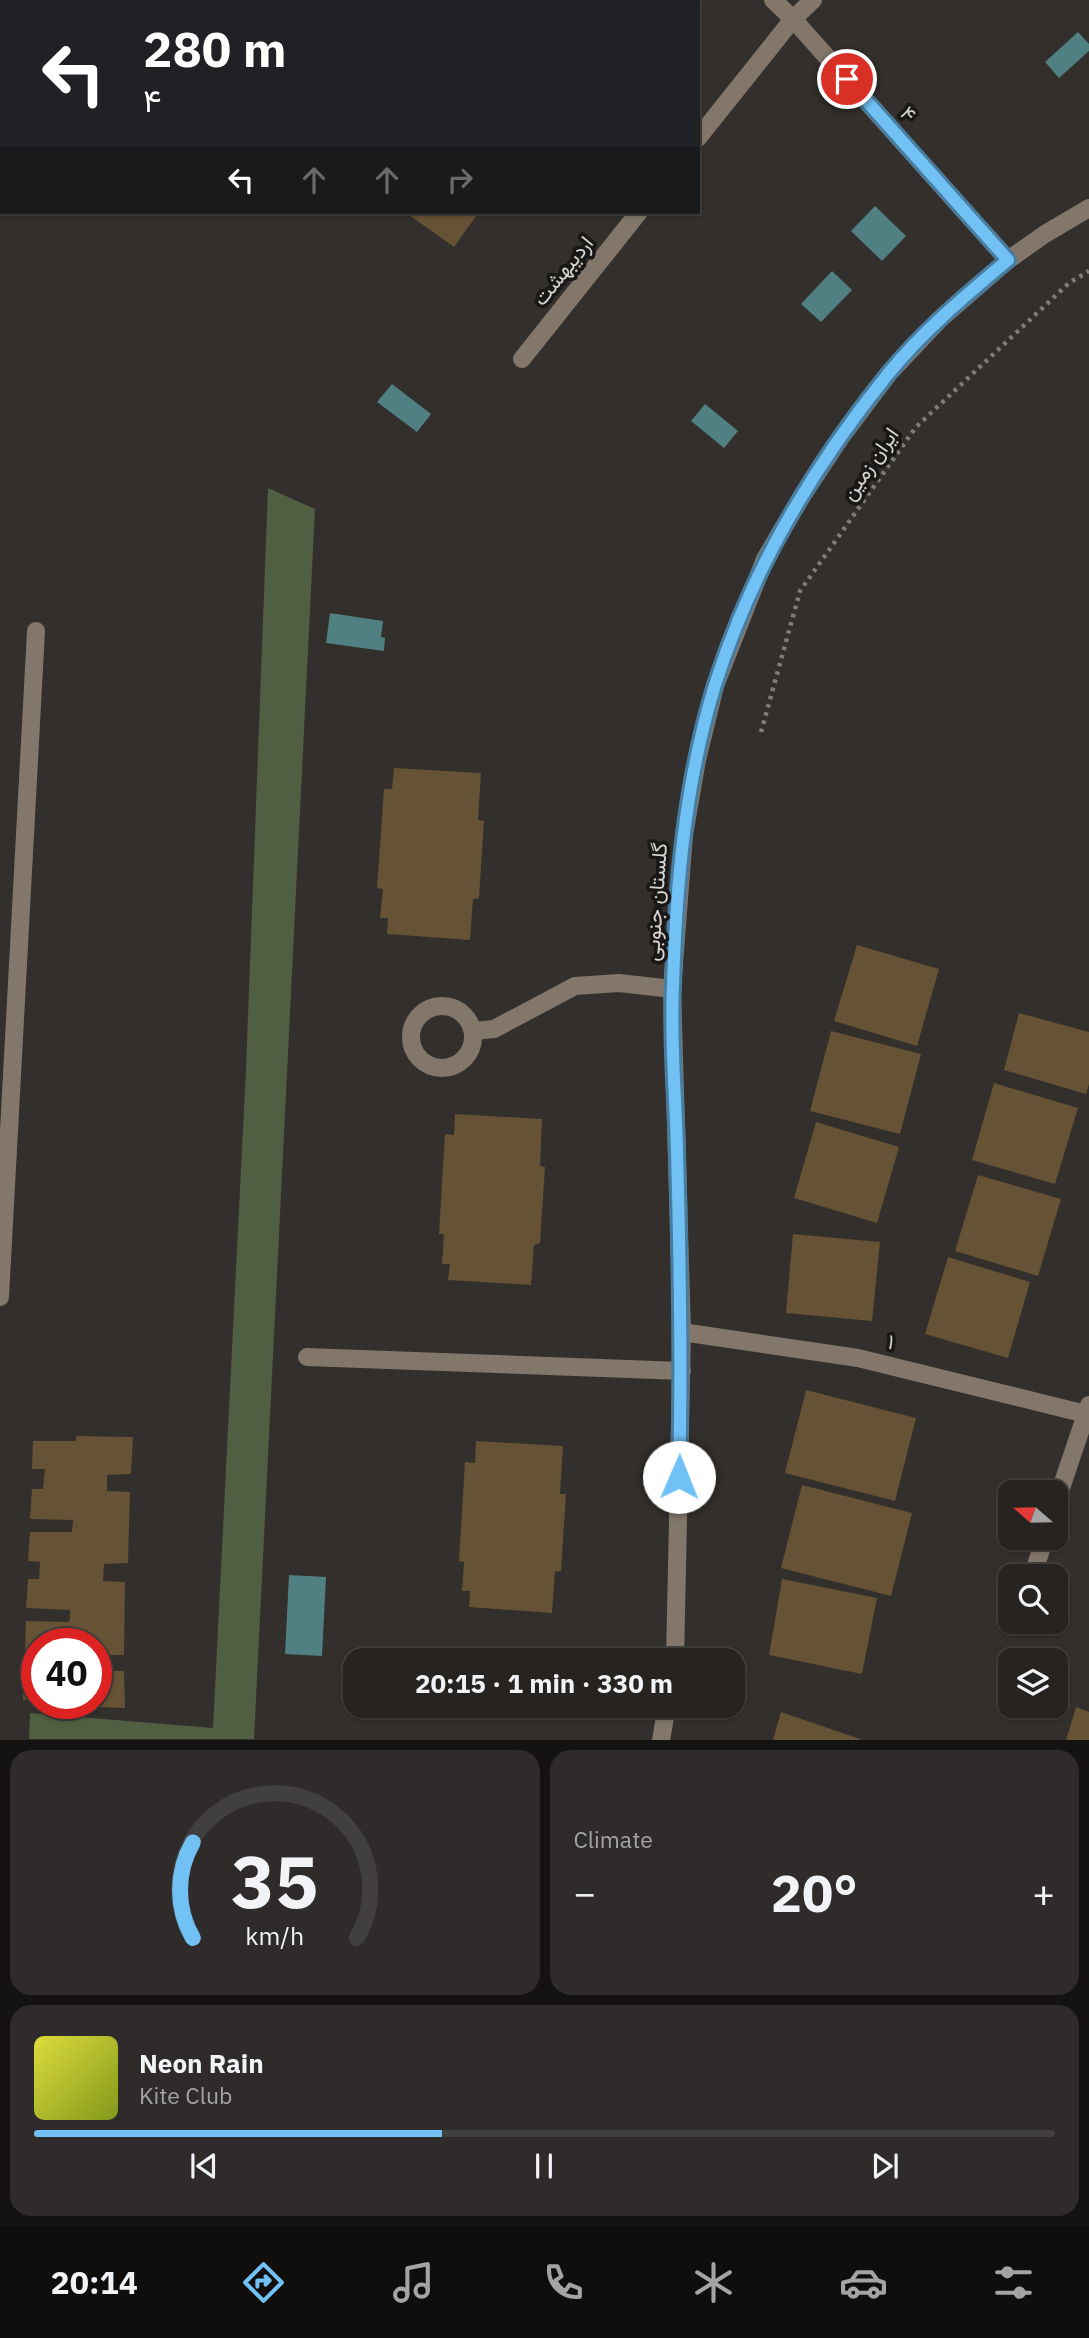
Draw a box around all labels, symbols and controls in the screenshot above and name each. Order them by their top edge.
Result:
text: 280 m [143,17,287,80]
icon: left [28,28,119,119]
pin [817,49,877,109]
icon: arrive [828,60,866,98]
text: ۴ [143,79,161,121]
street label: ۴ [894,100,923,127]
icon: left [222,161,260,199]
icon: ahead [295,161,333,199]
icon: ahead [368,161,406,199]
icon: right [441,161,479,199]
street label: اردیبهشت [526,230,599,311]
street label: ایران زمین [834,421,904,505]
street label: گلستان جنوبی [637,842,673,962]
street label: ۱ [885,1327,897,1355]
position arrow [642,1440,716,1514]
north arrow [998,1480,1068,1550]
map controls [998,1480,1068,1718]
button: search [998,1564,1068,1634]
speed limit sign: 40 [21,1628,112,1719]
button: layers [998,1648,1068,1718]
text: 20:15 · 1 min · 330 m [415,1666,673,1700]
text: Climate [574,1824,653,1854]
text: 35 [231,1834,318,1929]
text: 20° [771,1859,858,1926]
text: − [574,1868,596,1917]
text: + [1032,1868,1055,1917]
text: km/h [245,1919,304,1952]
text: Neon Rain [139,2046,264,2080]
text: Kite Club [139,2080,232,2110]
icon: previous [185,2147,223,2185]
icon: pause [525,2147,563,2185]
icon: next [866,2147,904,2185]
icon: directions [239,2258,288,2307]
icon: music [389,2258,438,2307]
icon: phone [539,2258,588,2307]
icon: climate [689,2258,738,2307]
icon: car [839,2258,888,2307]
icon: filters [989,2258,1038,2307]
text: 20:14 [51,2261,138,2303]

